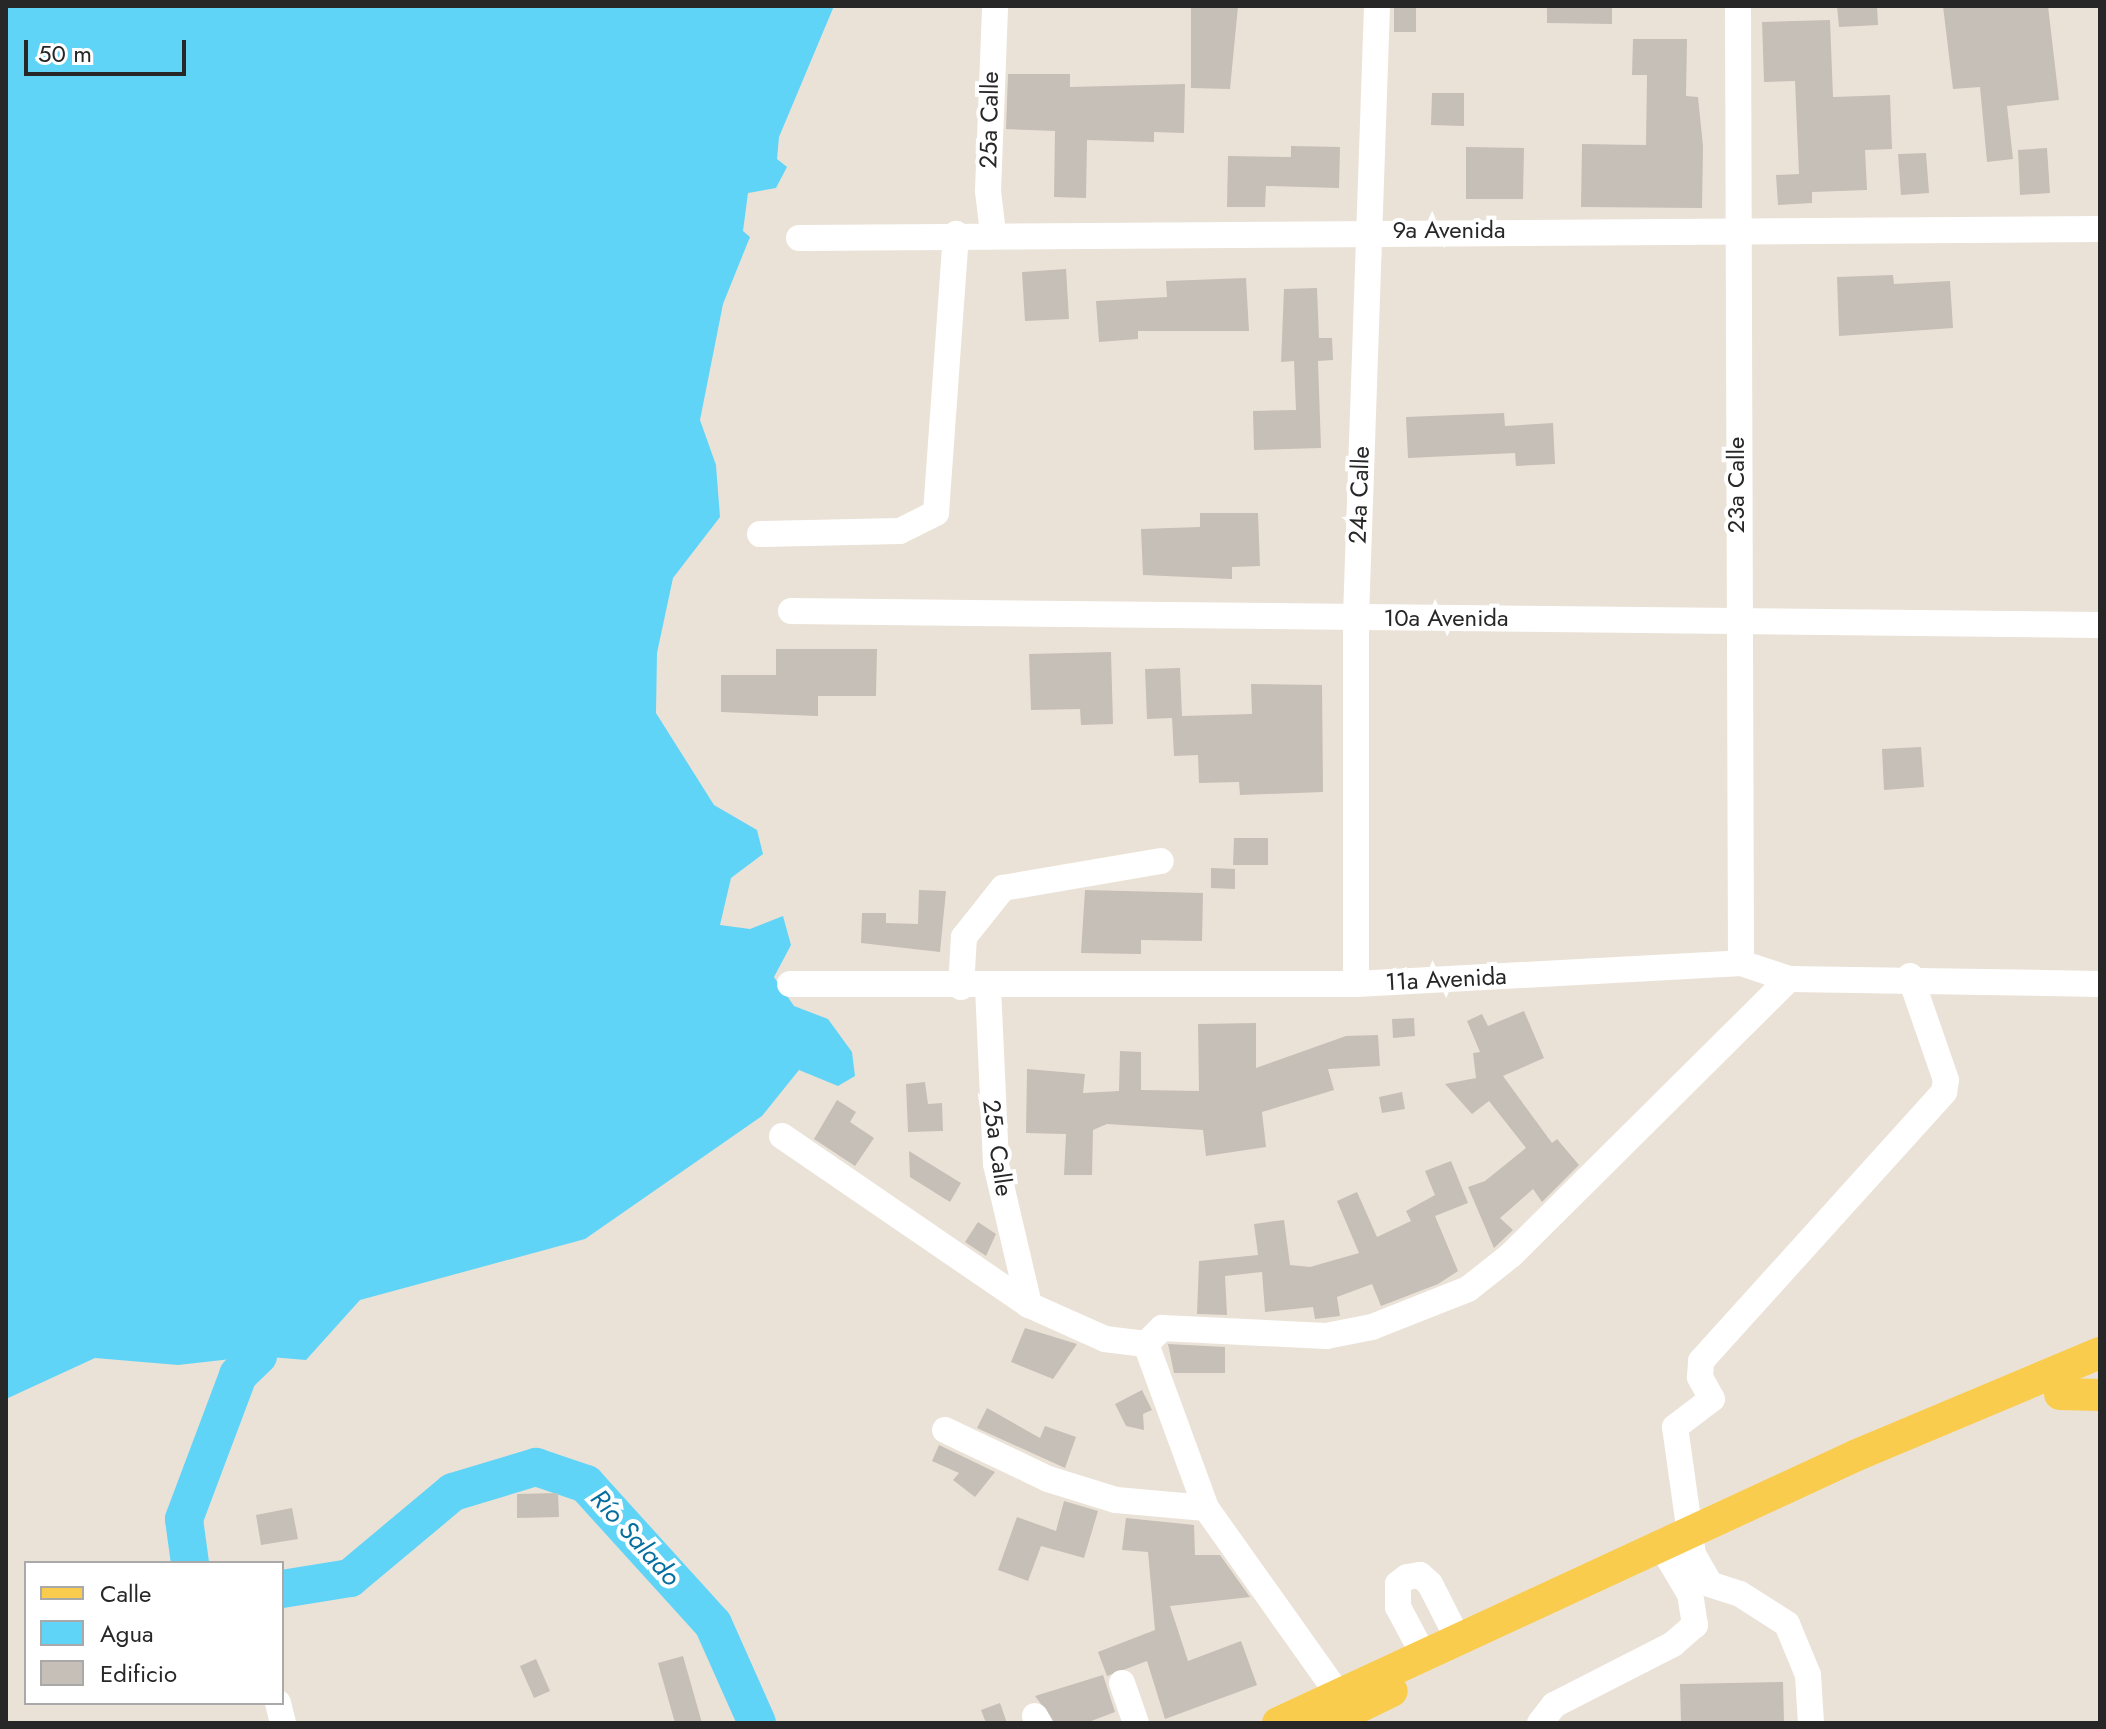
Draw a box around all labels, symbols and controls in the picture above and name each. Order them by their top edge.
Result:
scale bar [28,24,190,74]
text: 50 m [38,36,92,71]
street label: 25a Calle [974,71,1004,169]
street label: 9a Avenida [1392,216,1506,244]
street label: 23a Calle [1722,437,1750,533]
street label: 24a Calle [1343,446,1375,544]
street label: 10a Avenida [1383,604,1509,632]
street label: 11a Avenida [1385,961,1507,997]
street label: 25a Calle [977,1098,1019,1198]
water label: Río Salado [584,1483,686,1593]
legend [24,1561,284,1705]
text: Calle [100,1576,151,1611]
text: Agua [100,1616,154,1651]
text: Edificio [100,1656,177,1691]

